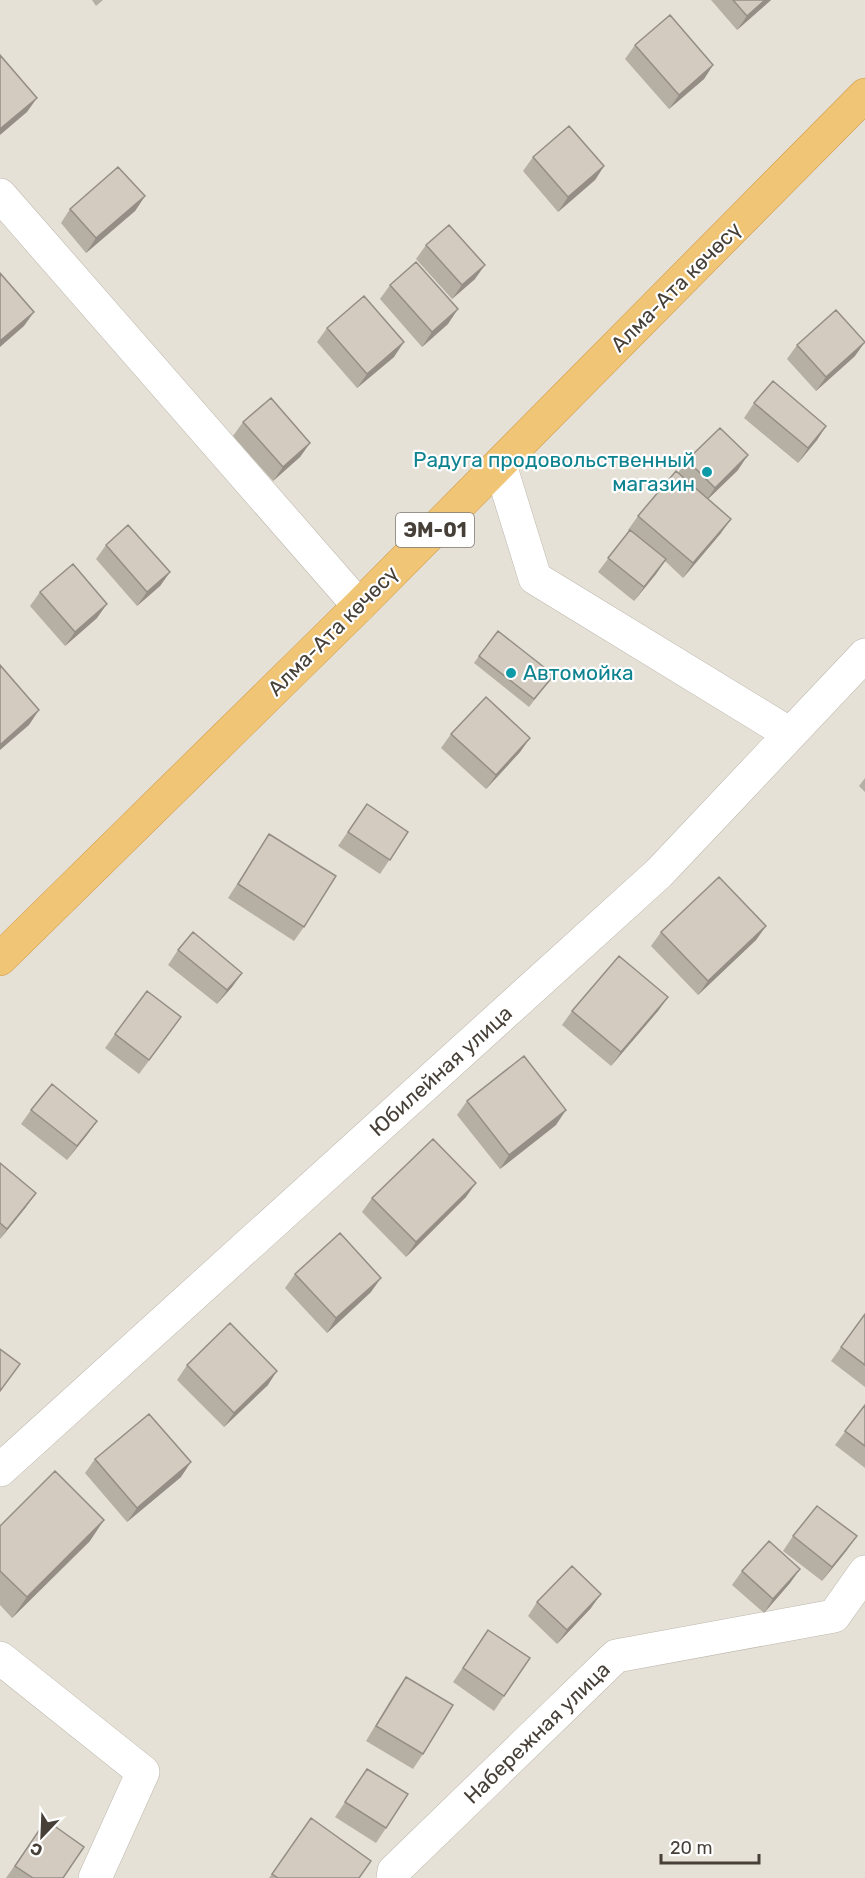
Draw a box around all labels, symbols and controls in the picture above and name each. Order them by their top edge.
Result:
street label: Алма-Ата көчөсү [605,216,746,357]
place label: Радуга продовольственный магазин [413,447,695,496]
marker: Радуга продовольственный магазин [700,465,714,479]
road number: ЭМ-01 [396,513,474,547]
street label: Алма-Ата көчөсү [262,560,403,701]
place label: Автомойка [523,660,634,685]
marker: Автомойка [504,666,518,680]
street label: Юбилейная улица [364,1000,517,1141]
street label: Набережная улица [459,1657,615,1809]
north arrow [12,1806,72,1866]
scale bar [661,1827,758,1865]
text: 20 m [670,1837,712,1859]
text: С [27,1838,45,1860]

